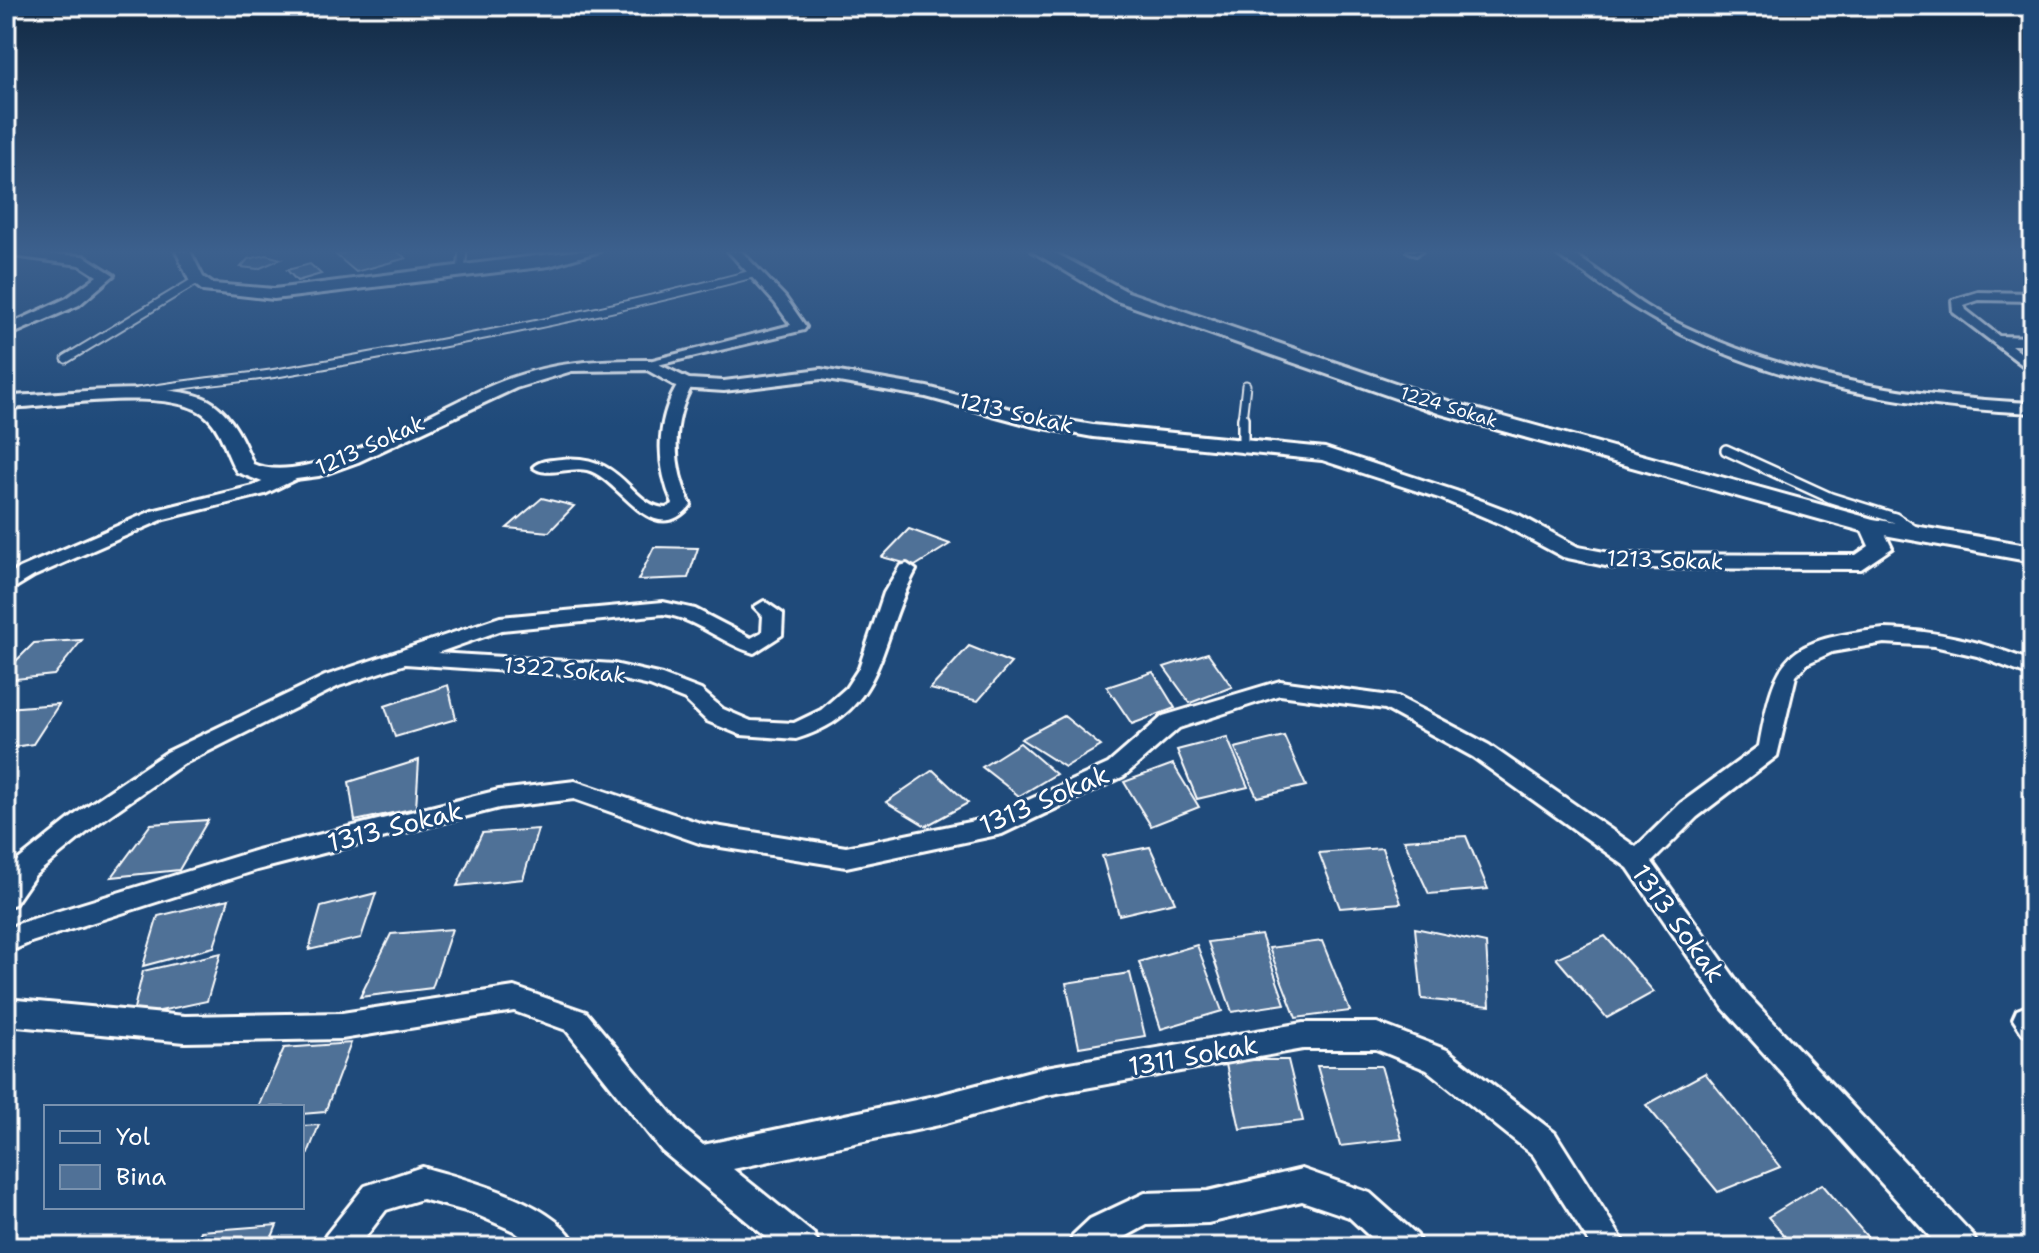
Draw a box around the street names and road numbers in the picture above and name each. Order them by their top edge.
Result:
street label: 1224 Sokak [1398,381,1500,433]
street label: 1213 Sokak [956,386,1076,440]
street label: 1213 Sokak [311,408,429,482]
street label: 1213 Sokak [1606,543,1724,577]
street label: 1322 Sokak [503,650,627,690]
street label: 1313 Sokak [974,756,1114,842]
street label: 1313 Sokak [324,792,466,860]
street label: 1313 Sokak [1624,857,1734,989]
street label: 1311 Sokak [1125,1026,1261,1084]

